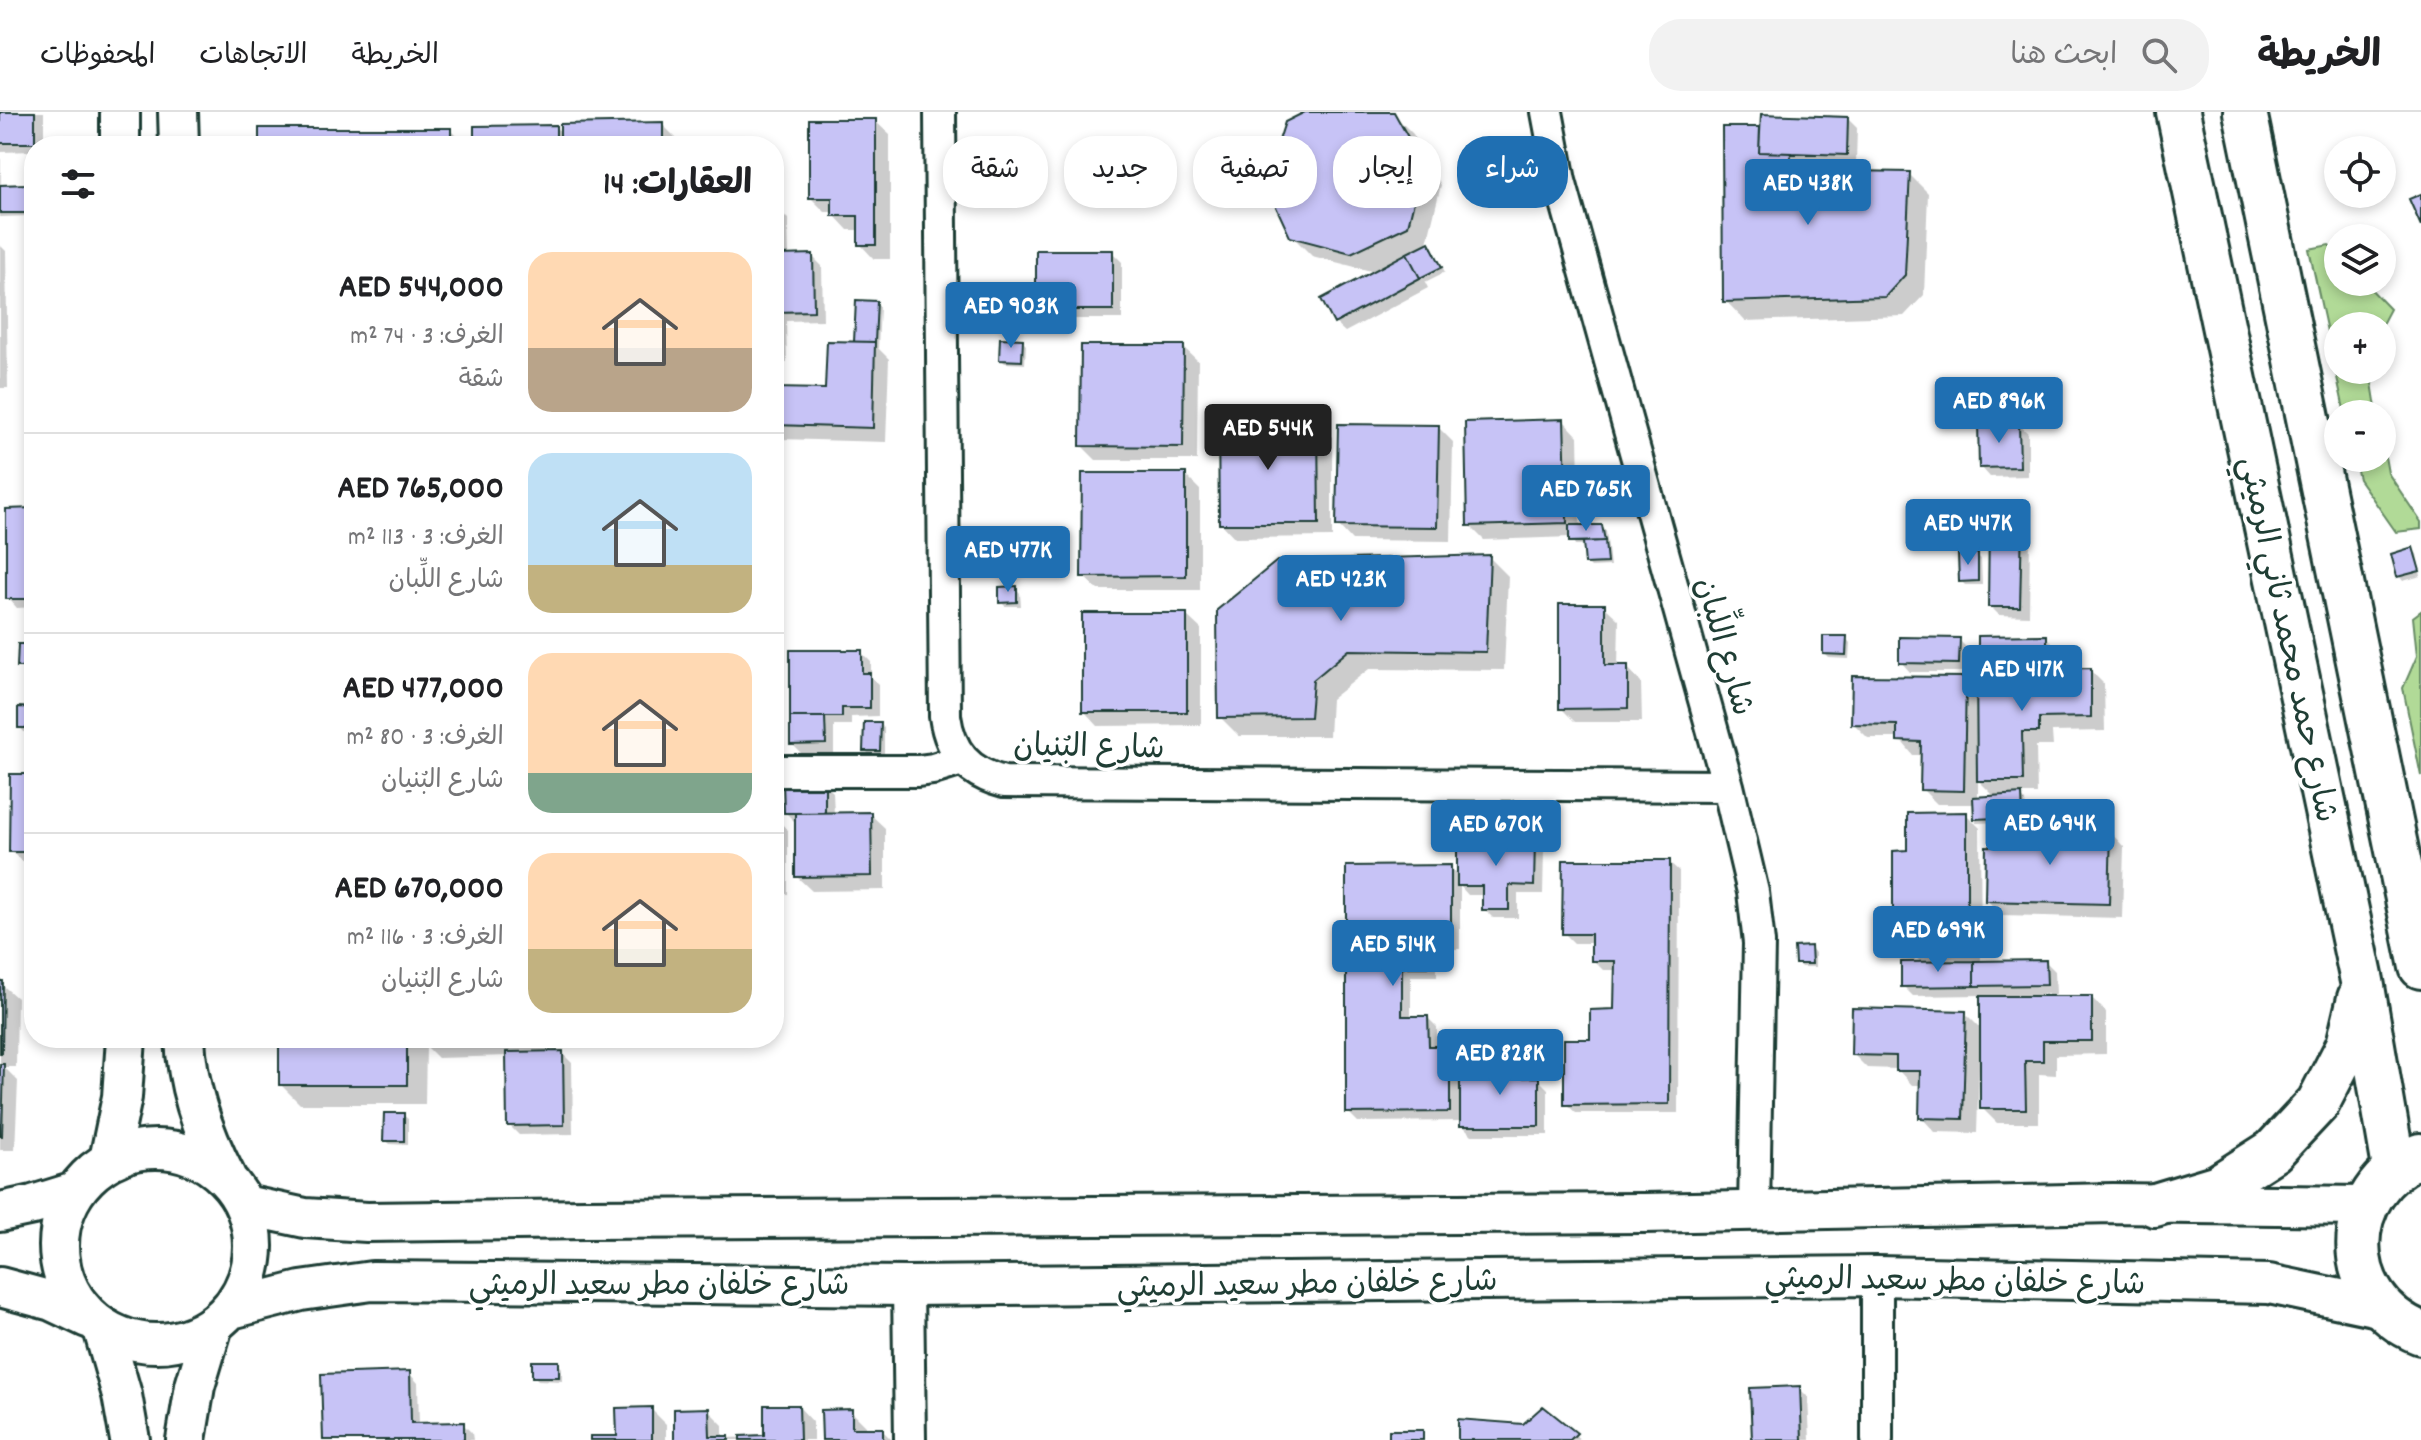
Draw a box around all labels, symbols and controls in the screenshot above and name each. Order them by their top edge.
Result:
search box [1649,19,2209,91]
text: الخريطة [2257,31,2381,86]
icon: search [2137,33,2181,77]
text: ابحث هنا [2010,36,2117,79]
text: المحفوظات [40,38,155,78]
text: الاتجاهات [199,38,307,78]
text: الخريطة [351,38,439,78]
chip: شقة [943,136,1048,208]
chip: جديد [1064,136,1177,208]
chip: تصفية [1193,136,1317,208]
chip: إيجار [1333,136,1441,208]
chip: شراء [1457,136,1568,208]
map controls [2324,136,2396,472]
button: locate [2324,136,2396,208]
pin: AED 438K [1725,159,1891,227]
icon: filters [56,162,100,206]
text: العقارات: 14 [603,162,752,211]
text: AED 438K [1763,166,1853,203]
button: layers [2324,224,2396,296]
text: AED 544,000 [339,265,504,314]
pin: AED 903K [928,282,1094,350]
icon: home [592,284,688,380]
text: AED 903K [963,289,1059,326]
button: + [2324,312,2396,384]
text: الغرف: 3 · 74 m² [350,319,504,356]
text: شقة [459,362,504,399]
pin: AED 896K [1916,377,2082,445]
text: AED 896K [1953,384,2045,421]
button: − [2324,400,2396,472]
pin: AED 544K [1185,404,1351,472]
text: AED 544K [1222,411,1314,448]
street label: شارع حمد محمد ثاني الرميثي [2224,453,2346,827]
pin: AED 765K [1503,465,1669,533]
text: AED 765,000 [337,466,504,515]
text: AED 765K [1540,472,1632,509]
icon: home [592,485,688,581]
pin: AED 447K [1885,499,2051,567]
text: AED 447K [1924,506,2012,543]
text: الغرف: 3 · 113 m² [348,520,504,557]
pin: AED 477K [925,526,1091,594]
text: AED 477K [964,533,1052,570]
pin: AED 423K [1258,555,1424,623]
text: AED 423K [1295,562,1387,599]
text: شارع اللِّبان [388,563,504,600]
street label: شارع اللِّبان [1679,570,1771,722]
pin: AED 417K [1939,645,2105,713]
text: AED 417K [1980,652,2064,689]
text: AED 477,000 [342,666,504,715]
icon: home [592,685,688,781]
text: الغرف: 3 · 80 m² [346,720,504,757]
street label: شارع البُنيان [1013,726,1165,774]
text: شارع البُنيان [381,763,504,800]
pin: AED 694K [1967,799,2133,867]
pin: AED 670K [1413,800,1579,868]
text: AED 694K [2004,806,2096,843]
text: AED 670K [1449,807,1543,844]
text: AED 670,000 [334,866,504,915]
icon: home [592,885,688,981]
pin: AED 699K [1855,906,2021,974]
text: AED 699K [1891,913,1985,950]
text: الغرف: 3 · 116 m² [347,920,504,957]
pin: AED 514K [1310,920,1476,988]
text: AED 514K [1350,927,1436,964]
text: شارع البُنيان [381,963,504,1000]
pin: AED 828K [1417,1029,1583,1097]
text: AED 828K [1455,1036,1545,1073]
street label: شارع خلفان مطر سعيد الرميثي [1764,1258,2146,1310]
street label: شارع خلفان مطر سعيد الرميثي [1116,1261,1498,1313]
street label: شارع خلفان مطر سعيد الرميثي [468,1265,850,1311]

